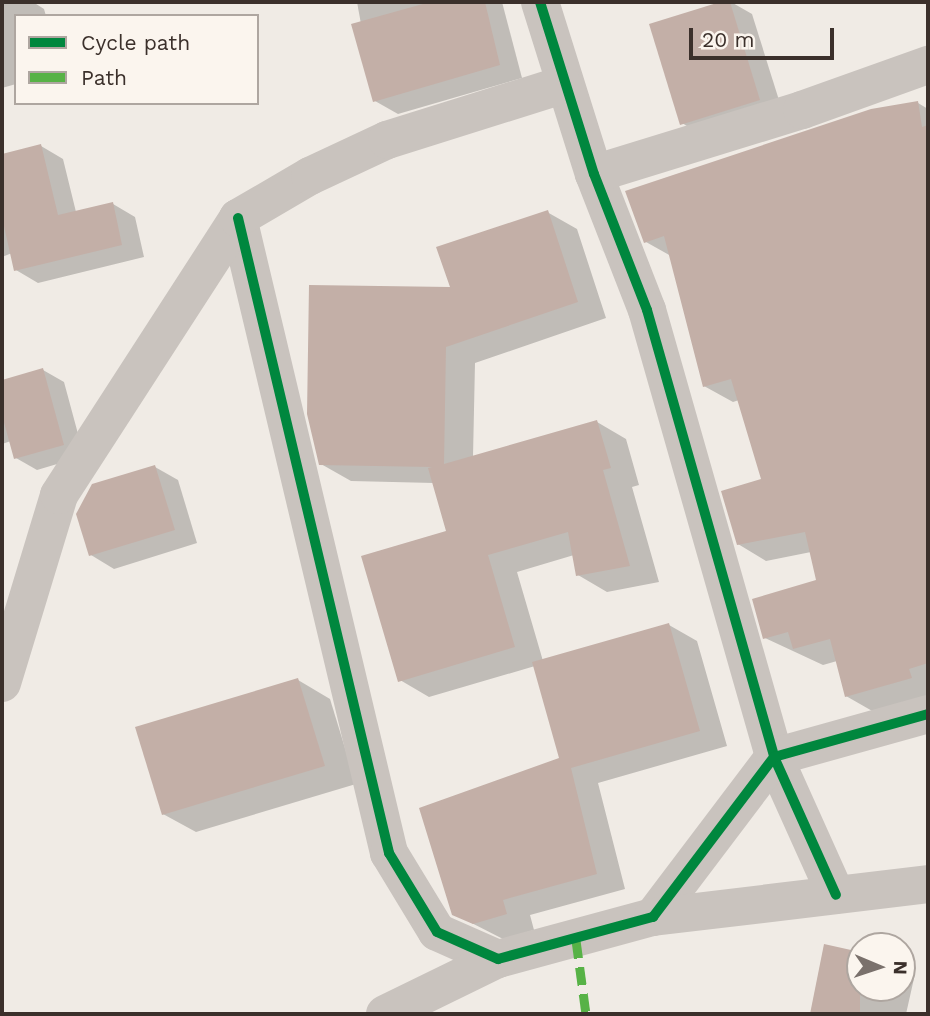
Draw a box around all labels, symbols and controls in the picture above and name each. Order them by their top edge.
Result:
legend [14,14,259,105]
scale bar [692,14,837,58]
text: 20 m [702,27,754,52]
text: Cycle path [81,30,190,55]
text: Path [81,65,127,90]
north arrow [846,932,916,1002]
text: N [889,960,912,975]

